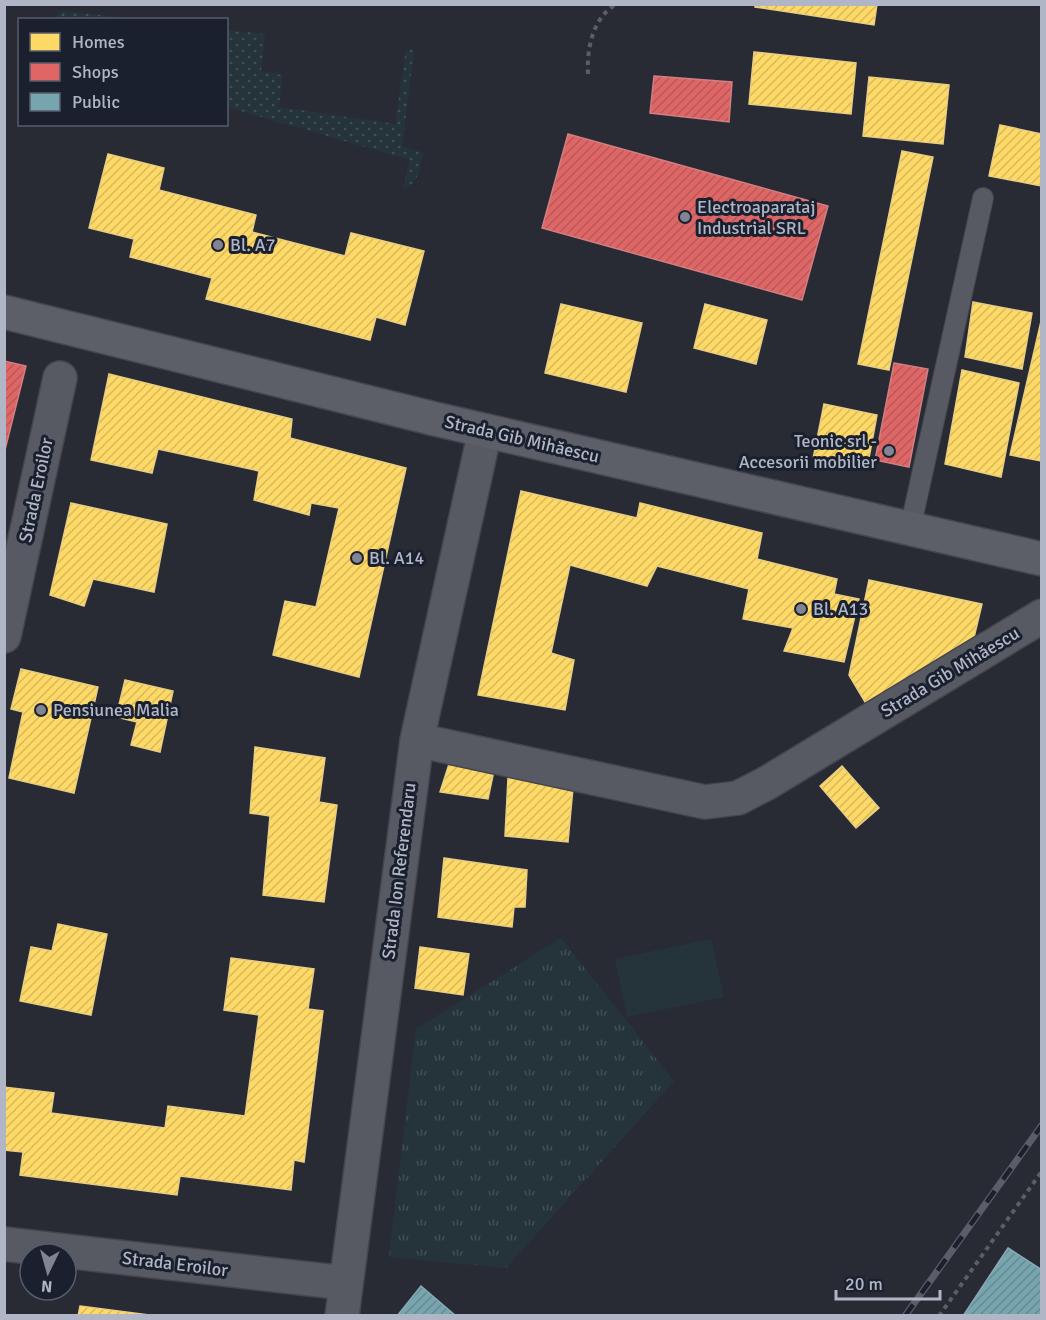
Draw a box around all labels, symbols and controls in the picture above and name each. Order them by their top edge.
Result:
legend [18,18,228,126]
text: Homes [72,31,125,53]
text: Shops [72,61,119,83]
text: Public [72,91,120,113]
place label: Electroaparataj Industrial SRL [697,196,815,239]
marker: Electroaparataj Industrial SRL [678,210,692,224]
place label: Bl. A7 [230,234,276,256]
marker: Bl. A7 [211,238,225,252]
street label: Strada Gib Mihăescu [443,411,601,467]
place label: Teonic srl - Accesorii mobilier [739,430,877,473]
street label: Strada Eroilor [14,435,58,544]
marker: Teonic srl - Accesorii mobilier [882,444,896,458]
place label: Bl. A14 [369,547,425,569]
marker: Bl. A14 [350,551,364,565]
place label: Bl. A13 [813,598,868,620]
marker: Bl. A13 [794,602,808,616]
street label: Strada Gib Mihăescu [877,622,1023,722]
place label: Pensiunea Malia [53,699,179,721]
marker: Pensiunea Malia [34,703,48,717]
street label: Strada Ion Referendaru [377,782,421,960]
north arrow [18,1242,78,1302]
street label: Strada Eroilor [121,1247,229,1281]
scale bar [836,1263,940,1301]
text: 20 m [845,1273,883,1295]
text: N [40,1275,53,1296]

